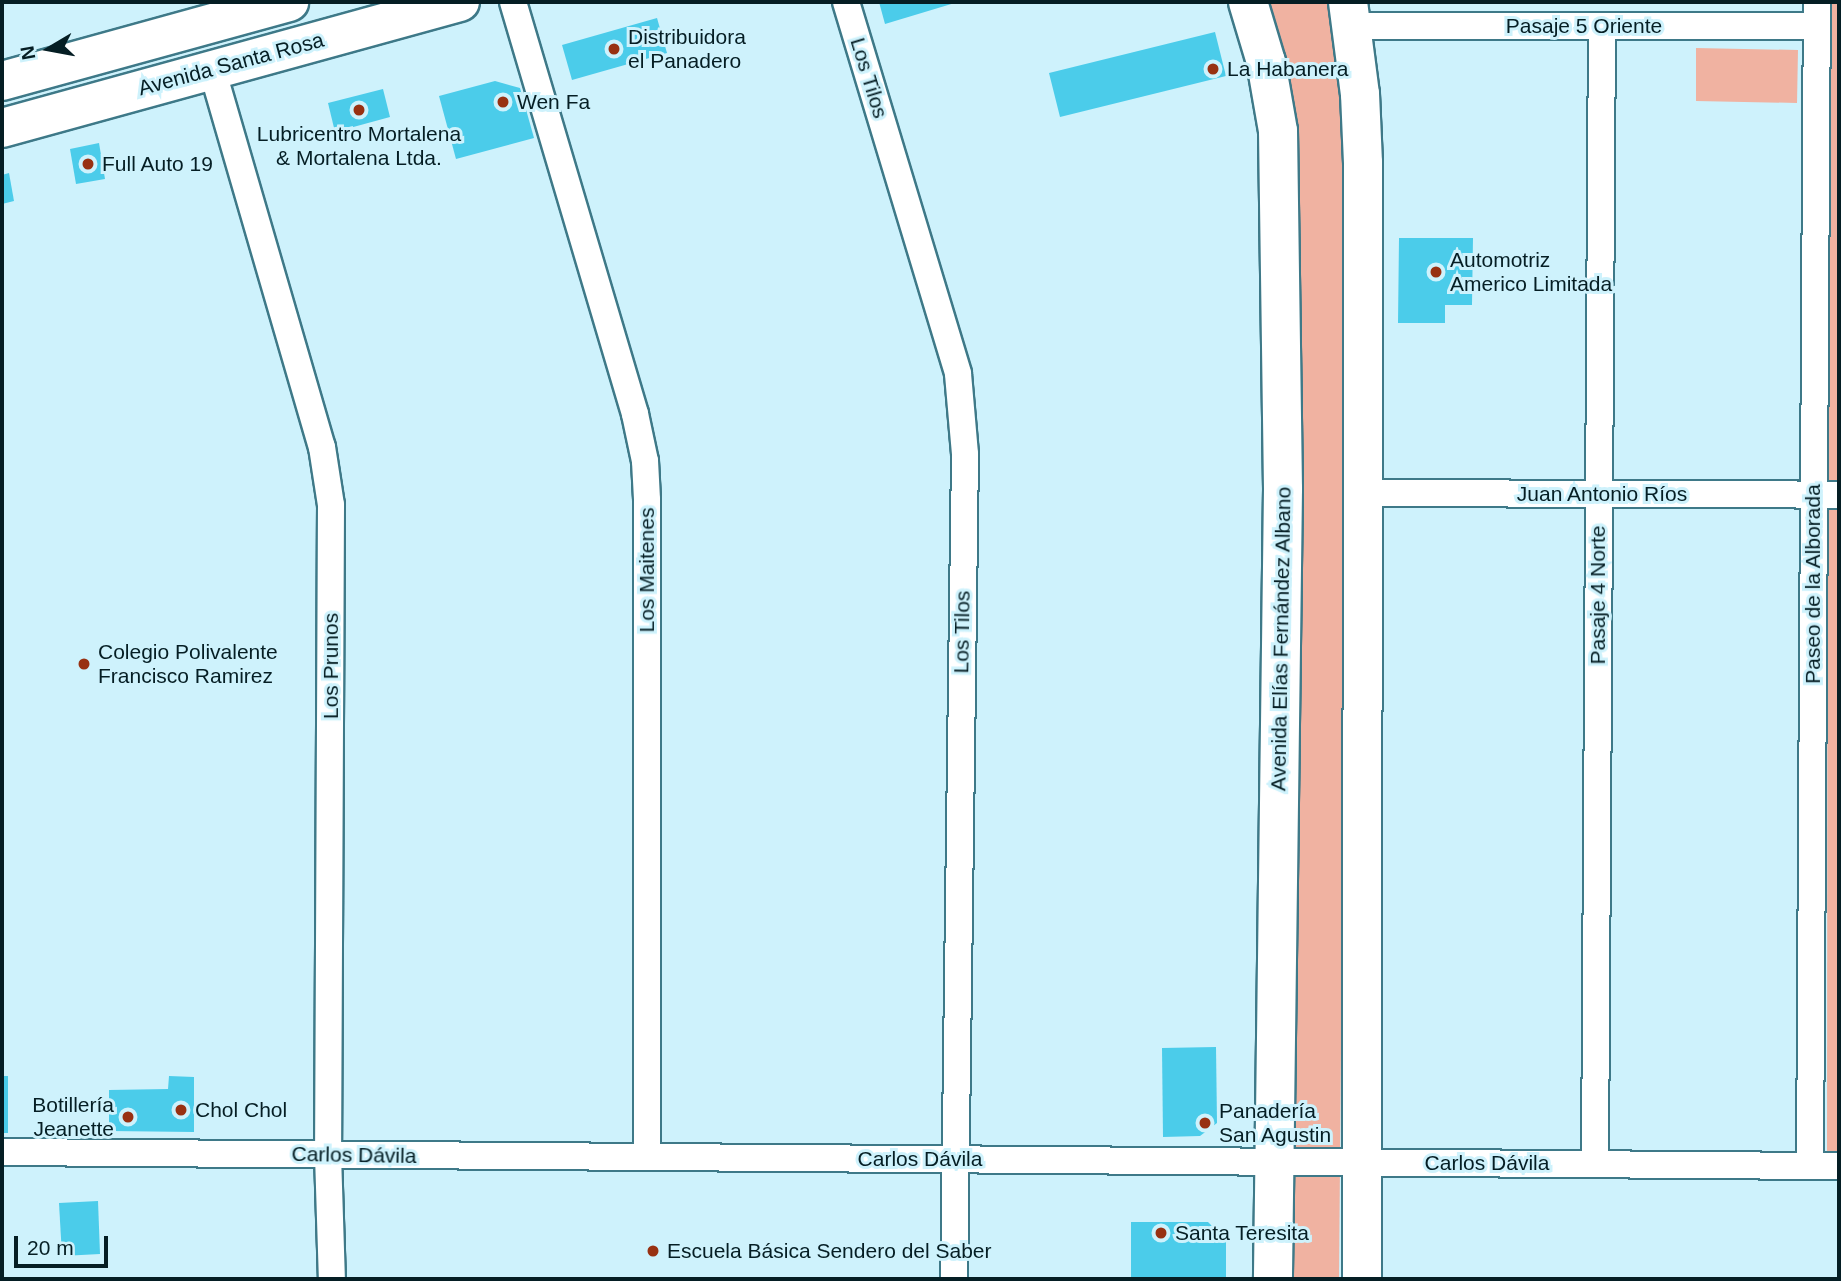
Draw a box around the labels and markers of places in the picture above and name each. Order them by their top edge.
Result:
place label: Distribuidora el Panadero [628,24,746,74]
marker: Distribuidora el Panadero [606,41,622,57]
place label: La Habanera [1227,56,1348,82]
marker: La Habanera [1205,61,1221,77]
place label: Wen Fa [517,89,590,115]
marker: Wen Fa [495,94,511,110]
marker: Lubricentro Mortalena & Mortalena Ltda. [351,102,367,118]
place label: Lubricentro Mortalena & Mortalena Ltda. [257,121,461,171]
place label: Full Auto 19 [102,151,214,177]
marker: Full Auto 19 [80,156,96,172]
place label: Automotriz Americo Limitada [1450,247,1612,297]
marker: Automotriz Americo Limitada [1428,264,1444,280]
place label: Colegio Polivalente Francisco Ramirez [98,639,278,689]
marker: Colegio Polivalente Francisco Ramirez [76,656,92,672]
place label: Botillería Jeanette [32,1092,114,1142]
place label: Chol Chol [195,1097,287,1123]
place label: Panadería San Agustin [1219,1098,1332,1148]
marker: Chol Chol [173,1102,189,1118]
marker: Botillería Jeanette [120,1109,136,1125]
marker: Panadería San Agustin [1197,1115,1213,1131]
place label: Santa Teresita [1175,1220,1309,1246]
marker: Santa Teresita [1153,1225,1169,1241]
place label: Escuela Básica Sendero del Saber [667,1238,992,1264]
marker: Escuela Básica Sendero del Saber [645,1243,661,1259]

